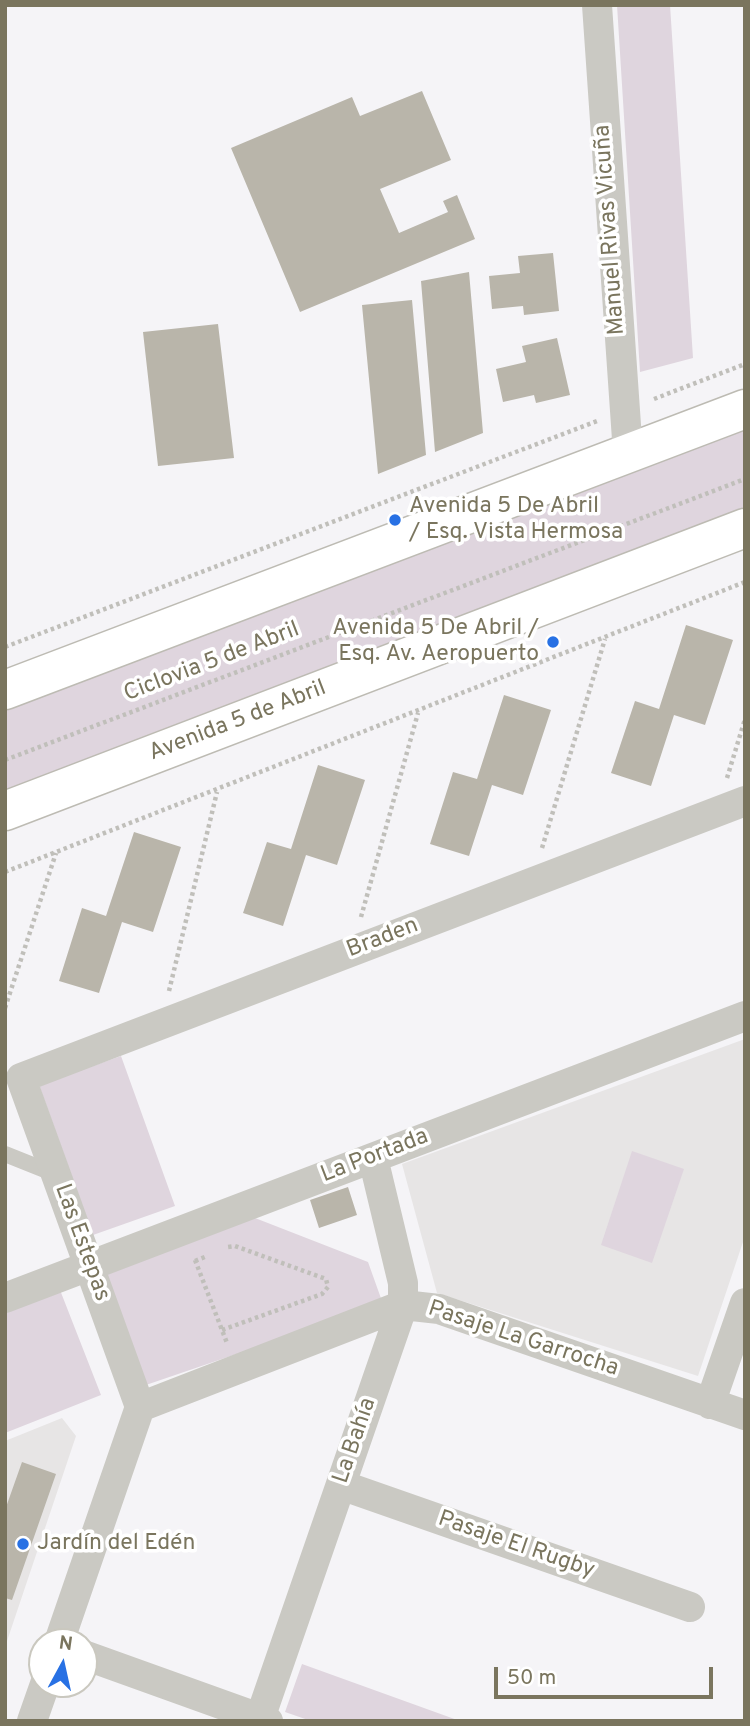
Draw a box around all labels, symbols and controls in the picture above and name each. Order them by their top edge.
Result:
street label: Manuel Rivas Vicuña [590,124,632,336]
place label: Avenida 5 De Abril / Esq. Vista Hermosa [409,493,623,547]
marker: Avenida 5 De Abril / Esq. Vista Hermosa [387,512,403,528]
place label: Avenida 5 De Abril / Esq. Av. Aeropuerto [332,615,539,669]
street label: Ciclovia 5 de Abril [120,617,304,709]
marker: Avenida 5 De Abril / Esq. Av. Aeropuerto [545,634,561,650]
street label: Avenida 5 de Abril [146,676,330,768]
street label: Braden [343,913,423,965]
street label: La Portada [317,1124,433,1190]
street label: Las Estepas [47,1181,115,1305]
street label: Pasaje La Garrocha [424,1296,622,1384]
street label: La Bahía [329,1395,383,1487]
street label: Pasaje El Rugby [434,1506,598,1586]
place label: Jardín del Edén [37,1530,195,1558]
marker: Jardín del Edén [15,1536,31,1552]
north arrow [28,1628,98,1698]
text: N [57,1631,74,1657]
scale bar [498,1652,717,1696]
text: 50 m [507,1665,556,1692]

